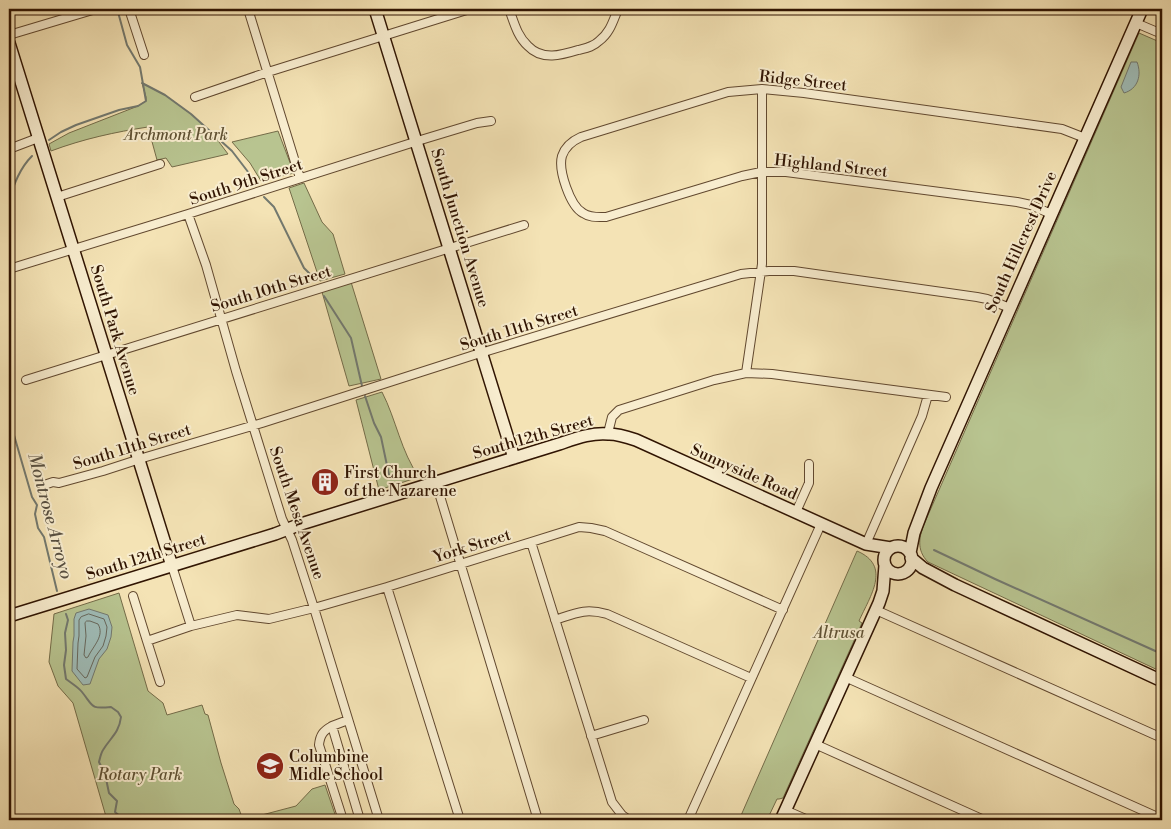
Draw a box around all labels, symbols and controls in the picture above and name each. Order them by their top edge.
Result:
street label: Ridge Street [758,66,848,96]
park label: Archmont Park [122,125,228,145]
street label: South Junction Avenue [426,146,494,310]
street label: Highland Street [773,150,889,182]
street label: South 9th Street [187,154,305,210]
street label: South Hillcrest Drive [981,168,1061,316]
street label: South 10th Street [208,261,334,317]
street label: South Park Avenue [86,262,144,398]
street label: South 11th Street [458,300,581,355]
street label: South 12th Street [470,410,596,464]
street label: South 11th Street [71,419,194,474]
street label: Sunnyside Road [687,439,801,505]
street label: South Mesa Avenue [265,444,329,582]
water label: Montrose Arroyo [22,450,78,582]
place label: First Church of the Nazarene [344,463,457,501]
building icon: First Church of the Nazarene [310,467,340,497]
street label: York Street [430,525,514,568]
street label: South 12th Street [84,529,209,585]
park label: Altrusa [812,623,864,643]
place label: Columbine Midle School [289,747,383,785]
school or university icon: Columbine Midle School [255,751,285,781]
park label: Rotary Park [97,765,183,785]

